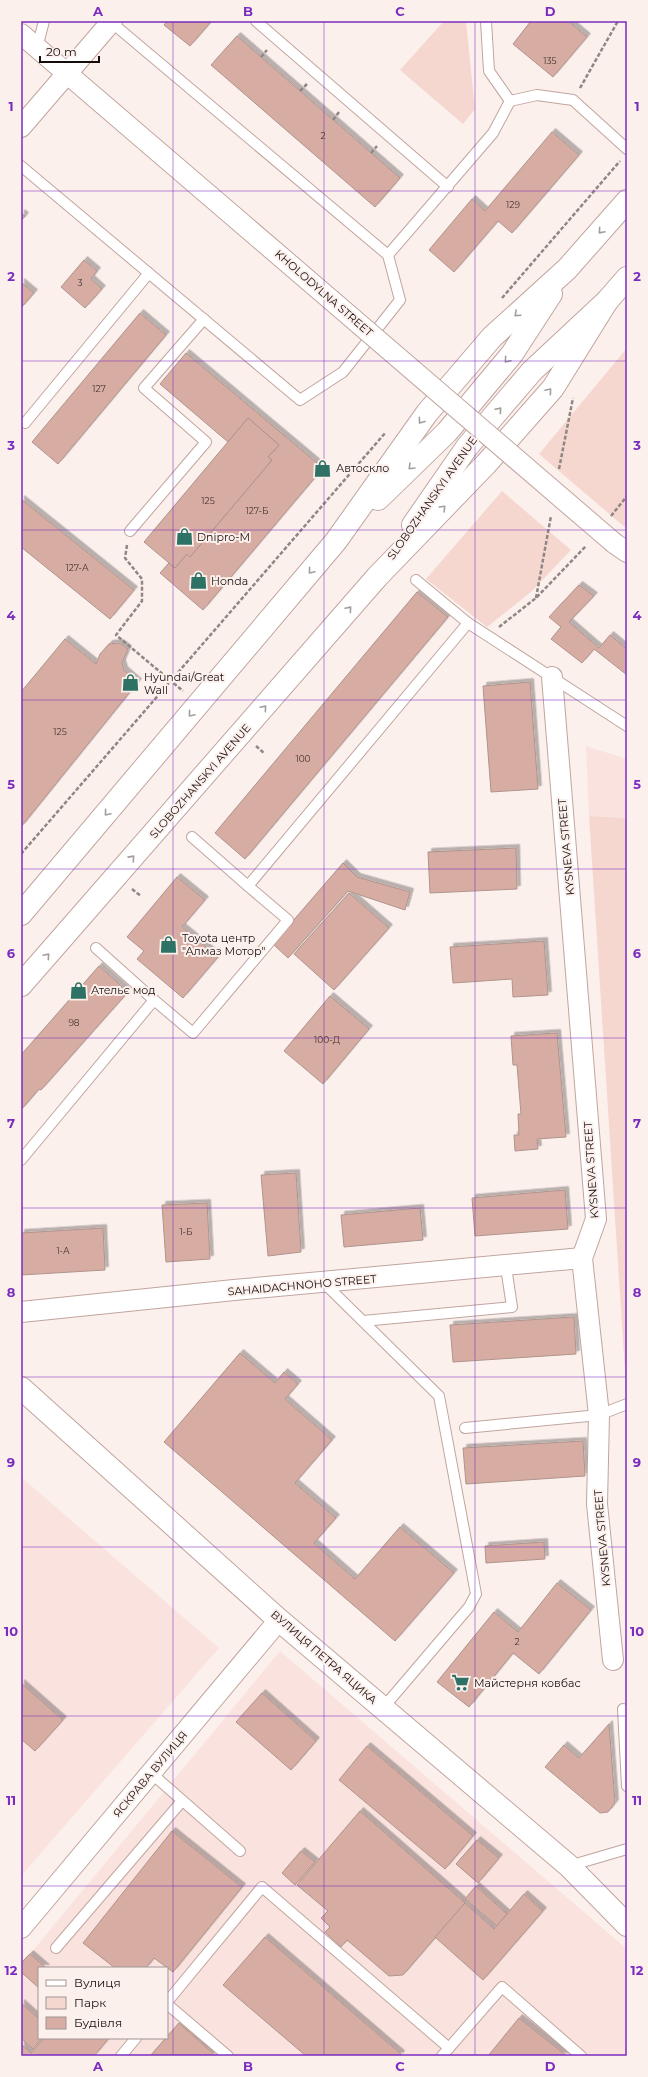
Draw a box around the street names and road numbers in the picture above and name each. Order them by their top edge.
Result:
street label: KHOLODYLNA STREET [272,247,376,340]
street label: SLOBOZHANSKYI AVENUE [384,434,480,562]
street label: SLOBOZHANSKYI AVENUE [146,721,254,841]
street label: KYSNEVA STREET [555,797,577,896]
street label: KYSNEVA STREET [581,1120,601,1219]
street label: SAHAIDACHNOHO STREET [227,1271,378,1298]
street label: KYSNEVA STREET [591,1488,613,1587]
street label: ВУЛИЦЯ ПЕТРА ЯЦИКА [268,1607,381,1707]
street label: ЯСКРАВА ВУЛИЦЯ [110,1728,190,1820]

